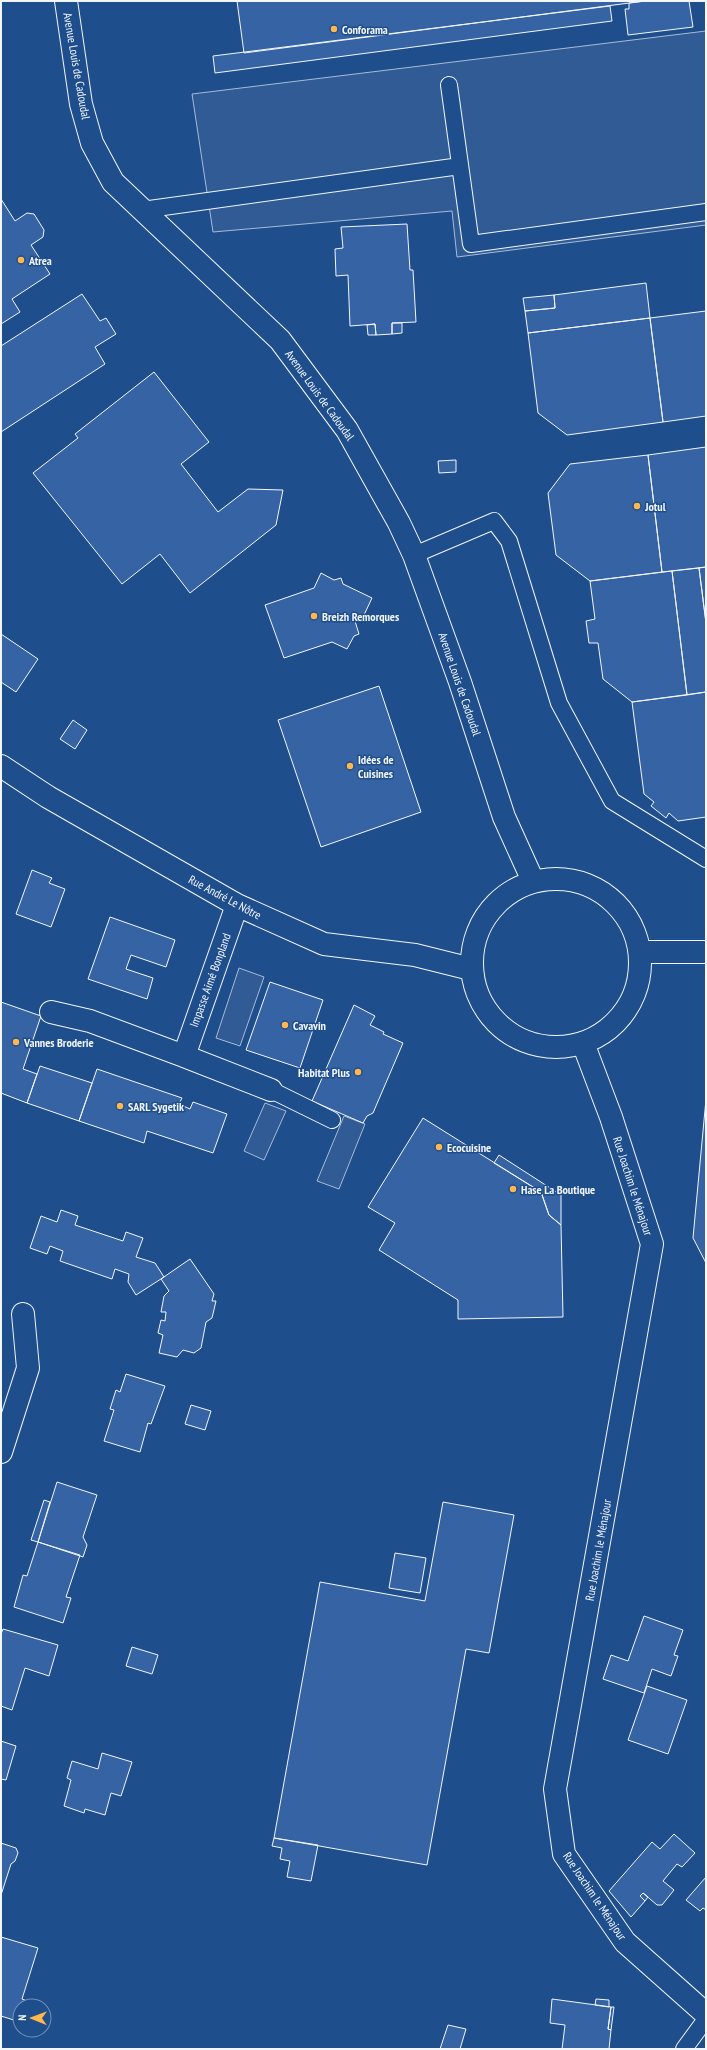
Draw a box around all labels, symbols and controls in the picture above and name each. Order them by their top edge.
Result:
street label: Avenue Louis de Cadoudal [60,11,94,121]
place label: Conforama [342,22,388,37]
marker: Conforama [329,24,339,34]
place label: Atrea [28,253,52,268]
marker: Atrea [16,255,26,265]
street label: Avenue Louis de Cadoudal [282,347,358,443]
place label: Jotul [644,499,666,514]
marker: Jotul [632,501,642,511]
place label: Breizh Remorques [322,609,399,624]
marker: Breizh Remorques [309,611,319,621]
street label: Avenue Louis de Cadoudal [435,630,485,738]
place label: Idées de Cuisines [358,752,394,781]
marker: Idées de Cuisines [345,761,355,771]
street label: Rue André Le Nôtre [186,872,264,922]
street label: Impasse Aimé Bonpland [186,931,234,1029]
place label: Cavavin [293,1018,326,1033]
marker: Cavavin [280,1020,290,1030]
place label: Vannes Broderie [23,1035,94,1050]
marker: Vannes Broderie [11,1037,21,1047]
place label: Habitat Plus [298,1065,350,1080]
marker: Habitat Plus [353,1067,363,1077]
place label: SARL Sygetik [128,1099,184,1114]
marker: SARL Sygetik [115,1101,125,1111]
street label: Rue Joachim le Ménajour [610,1135,656,1238]
place label: Ecocuisine [447,1140,491,1155]
marker: Ecocuisine [434,1142,444,1152]
place label: Hase La Boutique [521,1182,595,1197]
marker: Hase La Boutique [508,1184,518,1194]
street label: Rue Joachim le Ménajour [582,1497,614,1602]
street label: Rue Joachim le Ménajour [560,1849,630,1944]
north arrow [12,1998,52,2038]
text: N [15,2015,29,2021]

